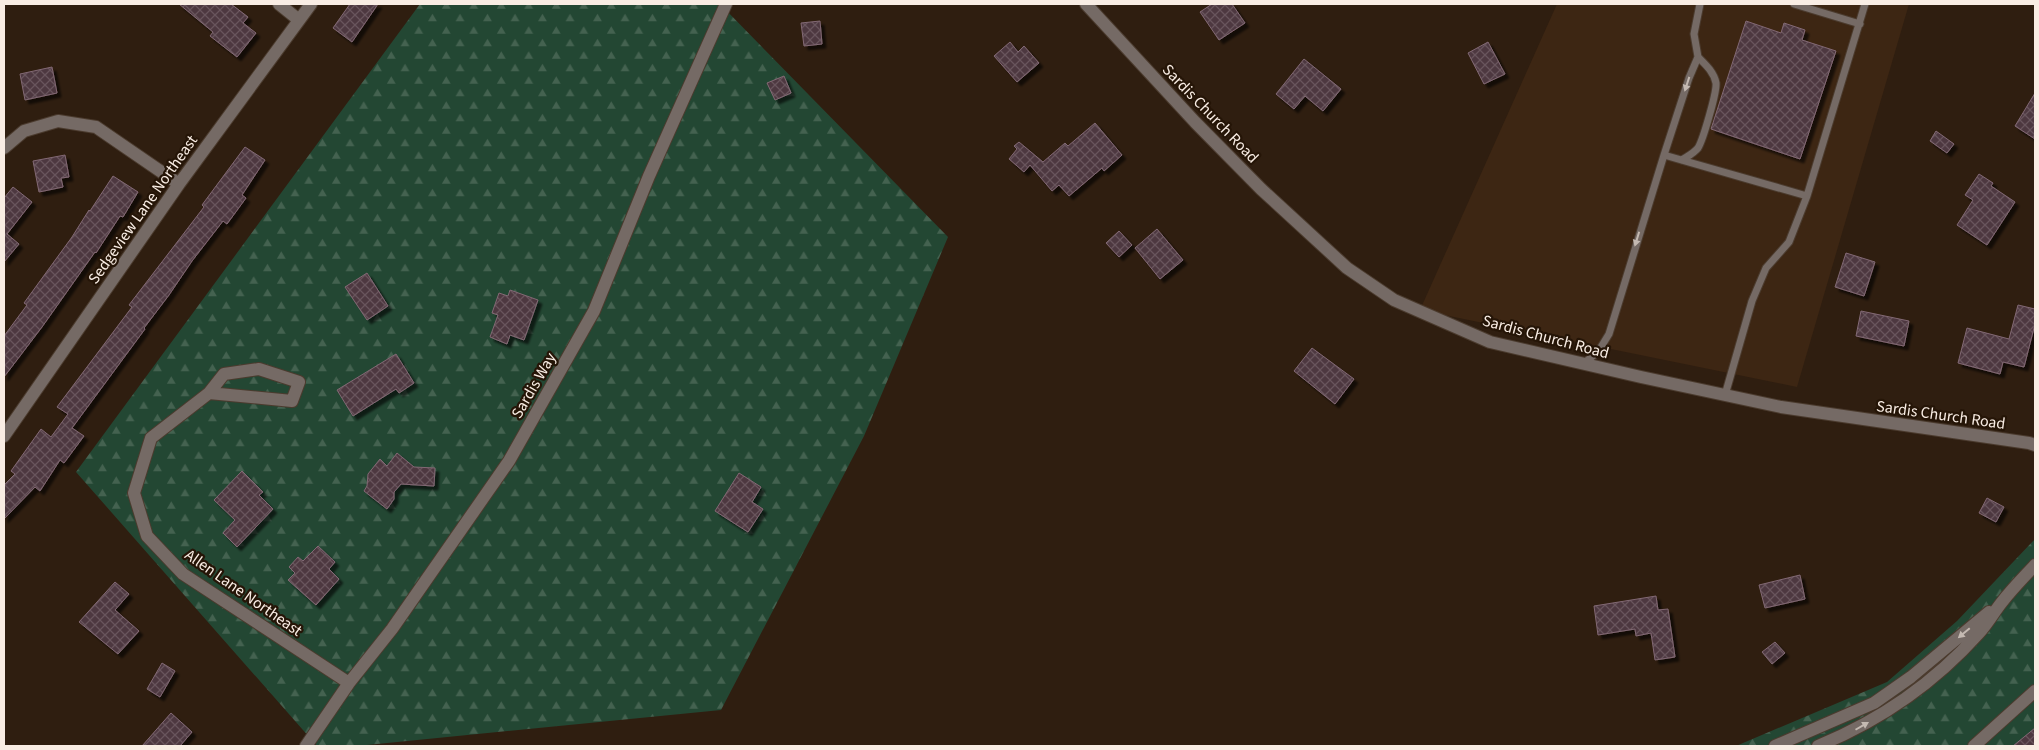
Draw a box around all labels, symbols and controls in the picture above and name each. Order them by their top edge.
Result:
street label: Sardis Church Road [1157,59,1263,168]
one-way arrow [1682,77,1690,92]
street label: Sedgeview Lane Northeast [83,130,203,289]
one-way arrow [1633,232,1641,247]
street label: Sardis Church Road [1480,309,1611,364]
street label: Sardis Way [506,348,562,422]
street label: Sardis Church Road [1875,395,2007,435]
street label: Allen Lane Northeast [180,544,307,642]
one-way arrow [1957,627,1970,638]
one-way arrow [1856,721,1869,730]

